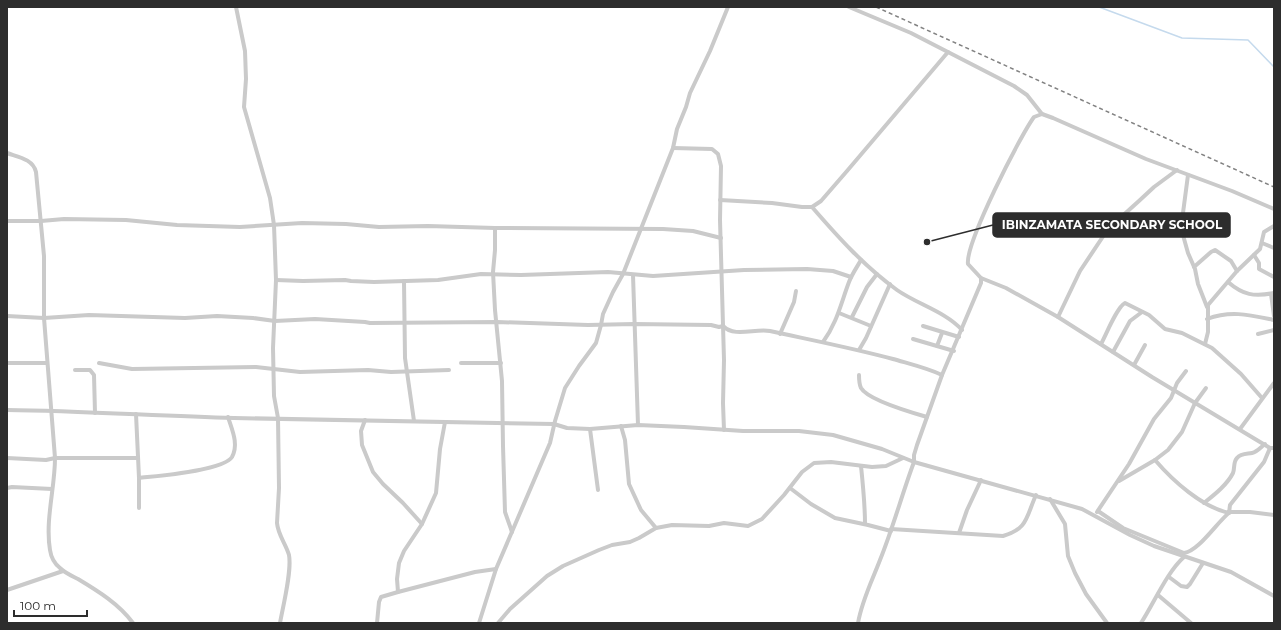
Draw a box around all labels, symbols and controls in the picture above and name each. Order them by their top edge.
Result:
callout: IBINZAMATA SECONDARY SCHOOL [993,213,1230,237]
text: IBINZAMATA SECONDARY SCHOOL [1002,217,1223,232]
scale bar [14,592,87,618]
text: 100 m [20,598,56,613]

